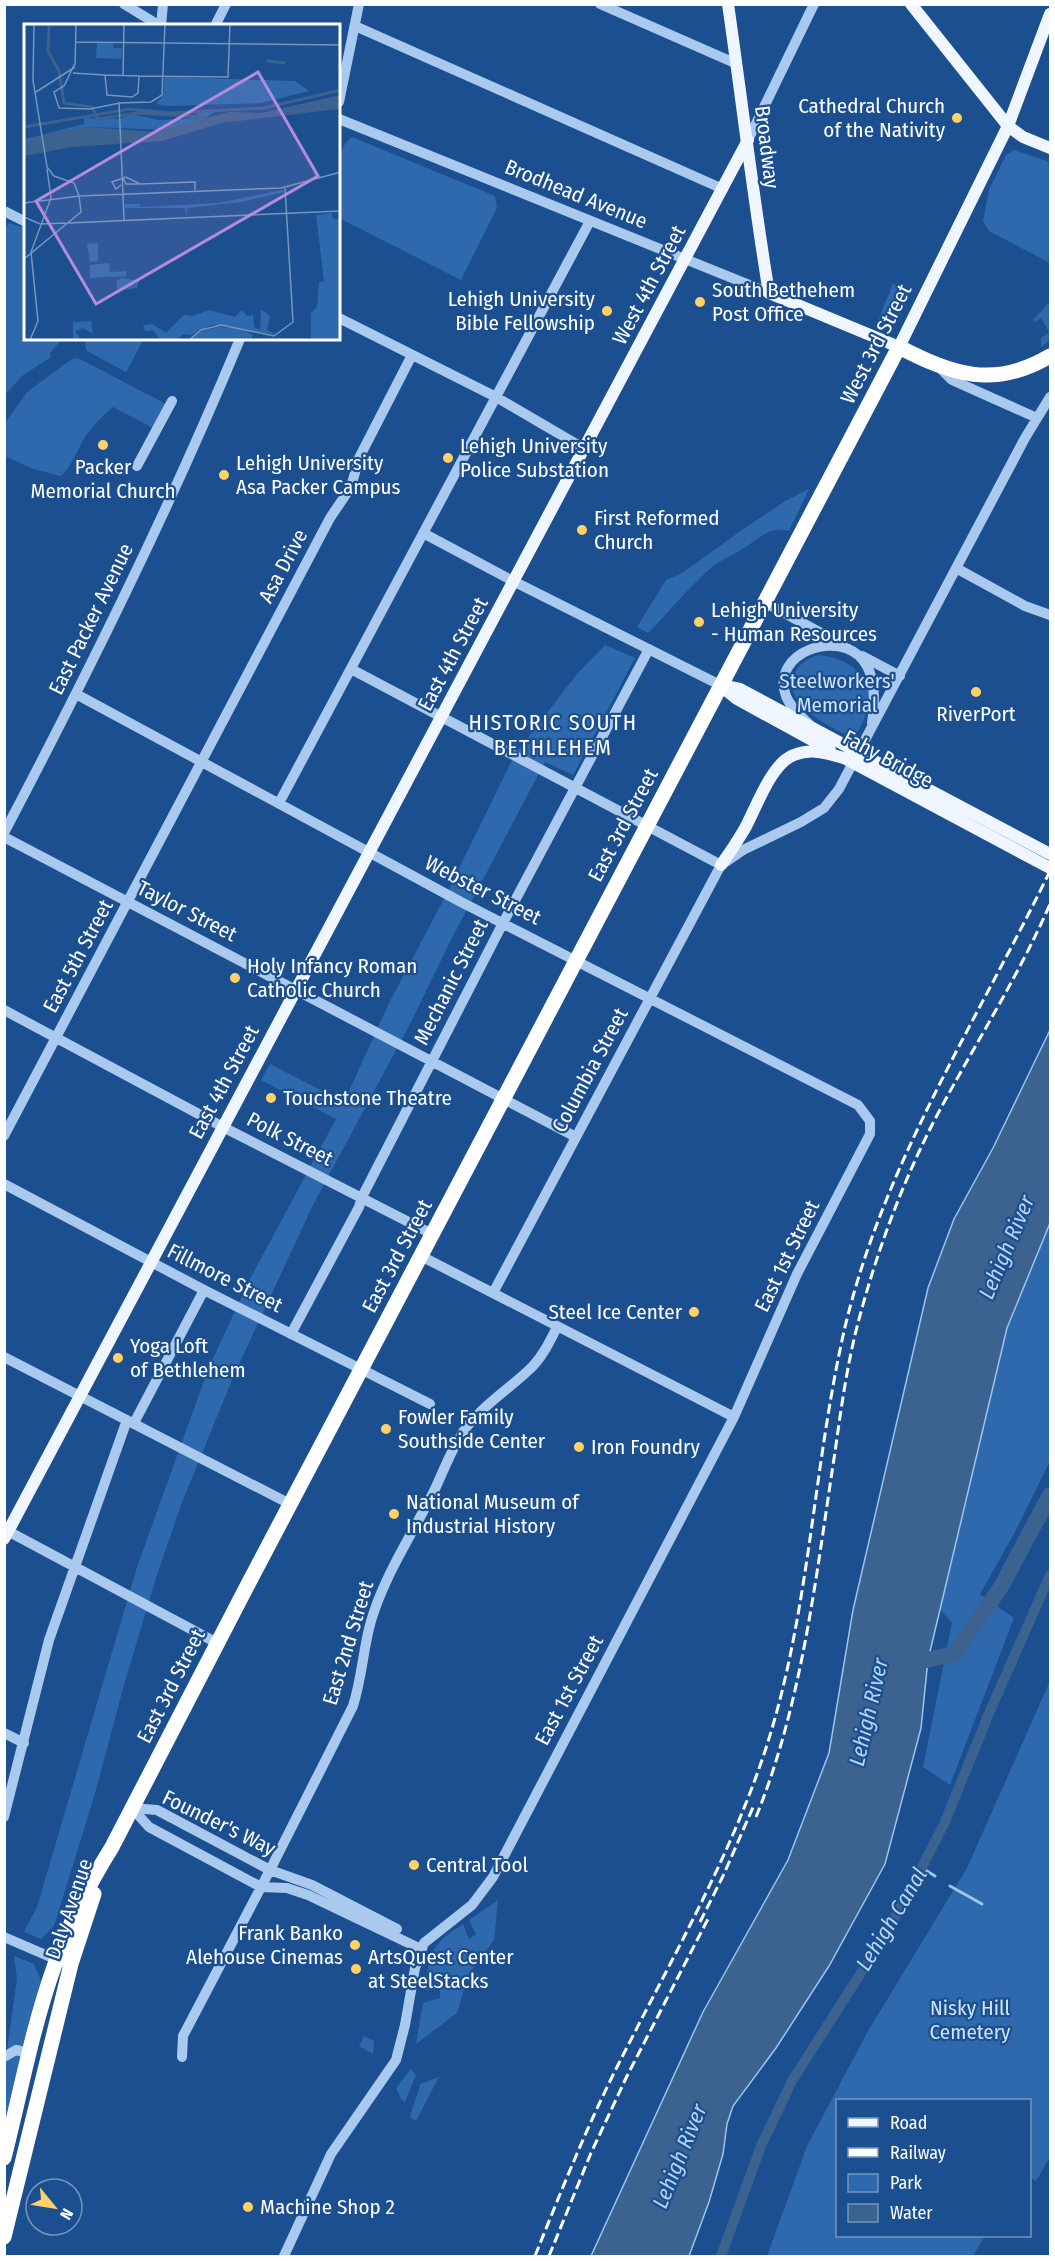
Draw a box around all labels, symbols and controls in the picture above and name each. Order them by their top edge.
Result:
inset map [24,24,340,340]
place label: Cathedral Church of the Nativity [798,93,946,143]
street label: Broadway [749,104,785,191]
marker: Cathedral Church of the Nativity [950,111,964,125]
street label: Brodhead Avenue [501,154,651,234]
street label: West 4th Street [607,221,691,349]
place label: South Bethehem Post Office [712,277,855,327]
street label: West 3rd Street [835,280,917,408]
place label: Lehigh University Bible Fellowship [448,286,596,336]
marker: South Bethehem Post Office [693,295,707,309]
marker: Lehigh University Bible Fellowship [600,304,614,318]
place label: Lehigh University Police Substation [460,433,609,483]
marker: Packer Memorial Church [96,438,110,452]
place label: Lehigh University Asa Packer Campus [236,450,401,500]
marker: Lehigh University Police Substation [441,451,455,465]
place label: Packer Memorial Church [31,454,175,504]
marker: Lehigh University Asa Packer Campus [217,468,231,482]
place label: First Reformed Church [594,505,720,555]
marker: First Reformed Church [575,523,589,537]
street label: Asa Drive [253,525,313,607]
street label: East Packer Avenue [43,539,139,699]
street label: East 4th Street [412,593,494,715]
place label: Lehigh University - Human Resources [711,597,877,647]
marker: Lehigh University - Human Resources [692,615,706,629]
park label: Steelworkers' Memorial [779,668,895,718]
marker: RiverPort [969,685,983,699]
place label: RiverPort [936,701,1016,727]
district label: HISTORIC SOUTH BETHLEHEM [468,709,638,761]
street label: Fahy Bridge [838,724,938,794]
street label: East 3rd Street [582,764,664,886]
street label: Webster Street [421,850,546,930]
street label: Taylor Street [133,875,241,947]
street label: East 5th Street [37,895,119,1017]
street label: Mechanic Street [408,915,494,1049]
place label: Holy Infancy Roman Catholic Church [247,953,417,1003]
marker: Holy Infancy Roman Catholic Church [228,971,242,985]
street label: Columbia Street [546,1003,634,1137]
street label: East 4th Street [183,1021,265,1143]
place label: Touchstone Theatre [283,1085,452,1111]
marker: Touchstone Theatre [264,1091,278,1105]
street label: Polk Street [243,1106,338,1172]
water label: Lehigh River [973,1190,1041,1303]
street label: East 3rd Street [356,1195,438,1317]
street label: East 1st Street [749,1196,825,1316]
street label: Fillmore Street [163,1238,287,1318]
place label: Steel Ice Center [548,1299,683,1325]
marker: Steel Ice Center [687,1305,701,1319]
place label: Yoga Loft of Bethlehem [130,1333,246,1383]
marker: Yoga Loft of Bethlehem [111,1351,125,1365]
place label: Fowler Family Southside Center [398,1404,546,1454]
marker: Fowler Family Southside Center [379,1422,393,1436]
place label: Iron Foundry [591,1434,700,1460]
marker: Iron Foundry [572,1440,586,1454]
place label: National Museum of Industrial History [406,1489,580,1539]
marker: National Museum of Industrial History [387,1507,401,1521]
street label: East 2nd Street [317,1578,379,1708]
street label: East 3rd Street [131,1624,211,1747]
street label: East 1st Street [529,1630,609,1750]
water label: Lehigh River [843,1654,894,1769]
street label: Founder's Way [158,1784,281,1862]
place label: Central Tool [426,1852,528,1878]
street label: Daly Avenue [40,1855,98,1963]
marker: Central Tool [407,1858,421,1872]
water label: Lehigh Canal [850,1863,933,1976]
place label: Frank Banko Alehouse Cinemas [186,1920,343,1970]
marker: Frank Banko Alehouse Cinemas [348,1938,362,1952]
place label: ArtsQuest Center at SteelStacks [368,1944,514,1994]
marker: ArtsQuest Center at SteelStacks [349,1962,363,1976]
park label: Nisky Hill Cemetery [930,1995,1011,2045]
water label: Lehigh River [646,2099,713,2212]
legend [836,2099,1031,2237]
text: Road [890,2112,927,2134]
text: Railway [890,2142,946,2164]
text: Park [890,2172,923,2194]
north arrow [24,2177,84,2237]
place label: Machine Shop 2 [260,2194,395,2220]
marker: Machine Shop 2 [241,2200,255,2214]
text: Water [890,2202,933,2224]
text: N [56,2205,77,2223]

